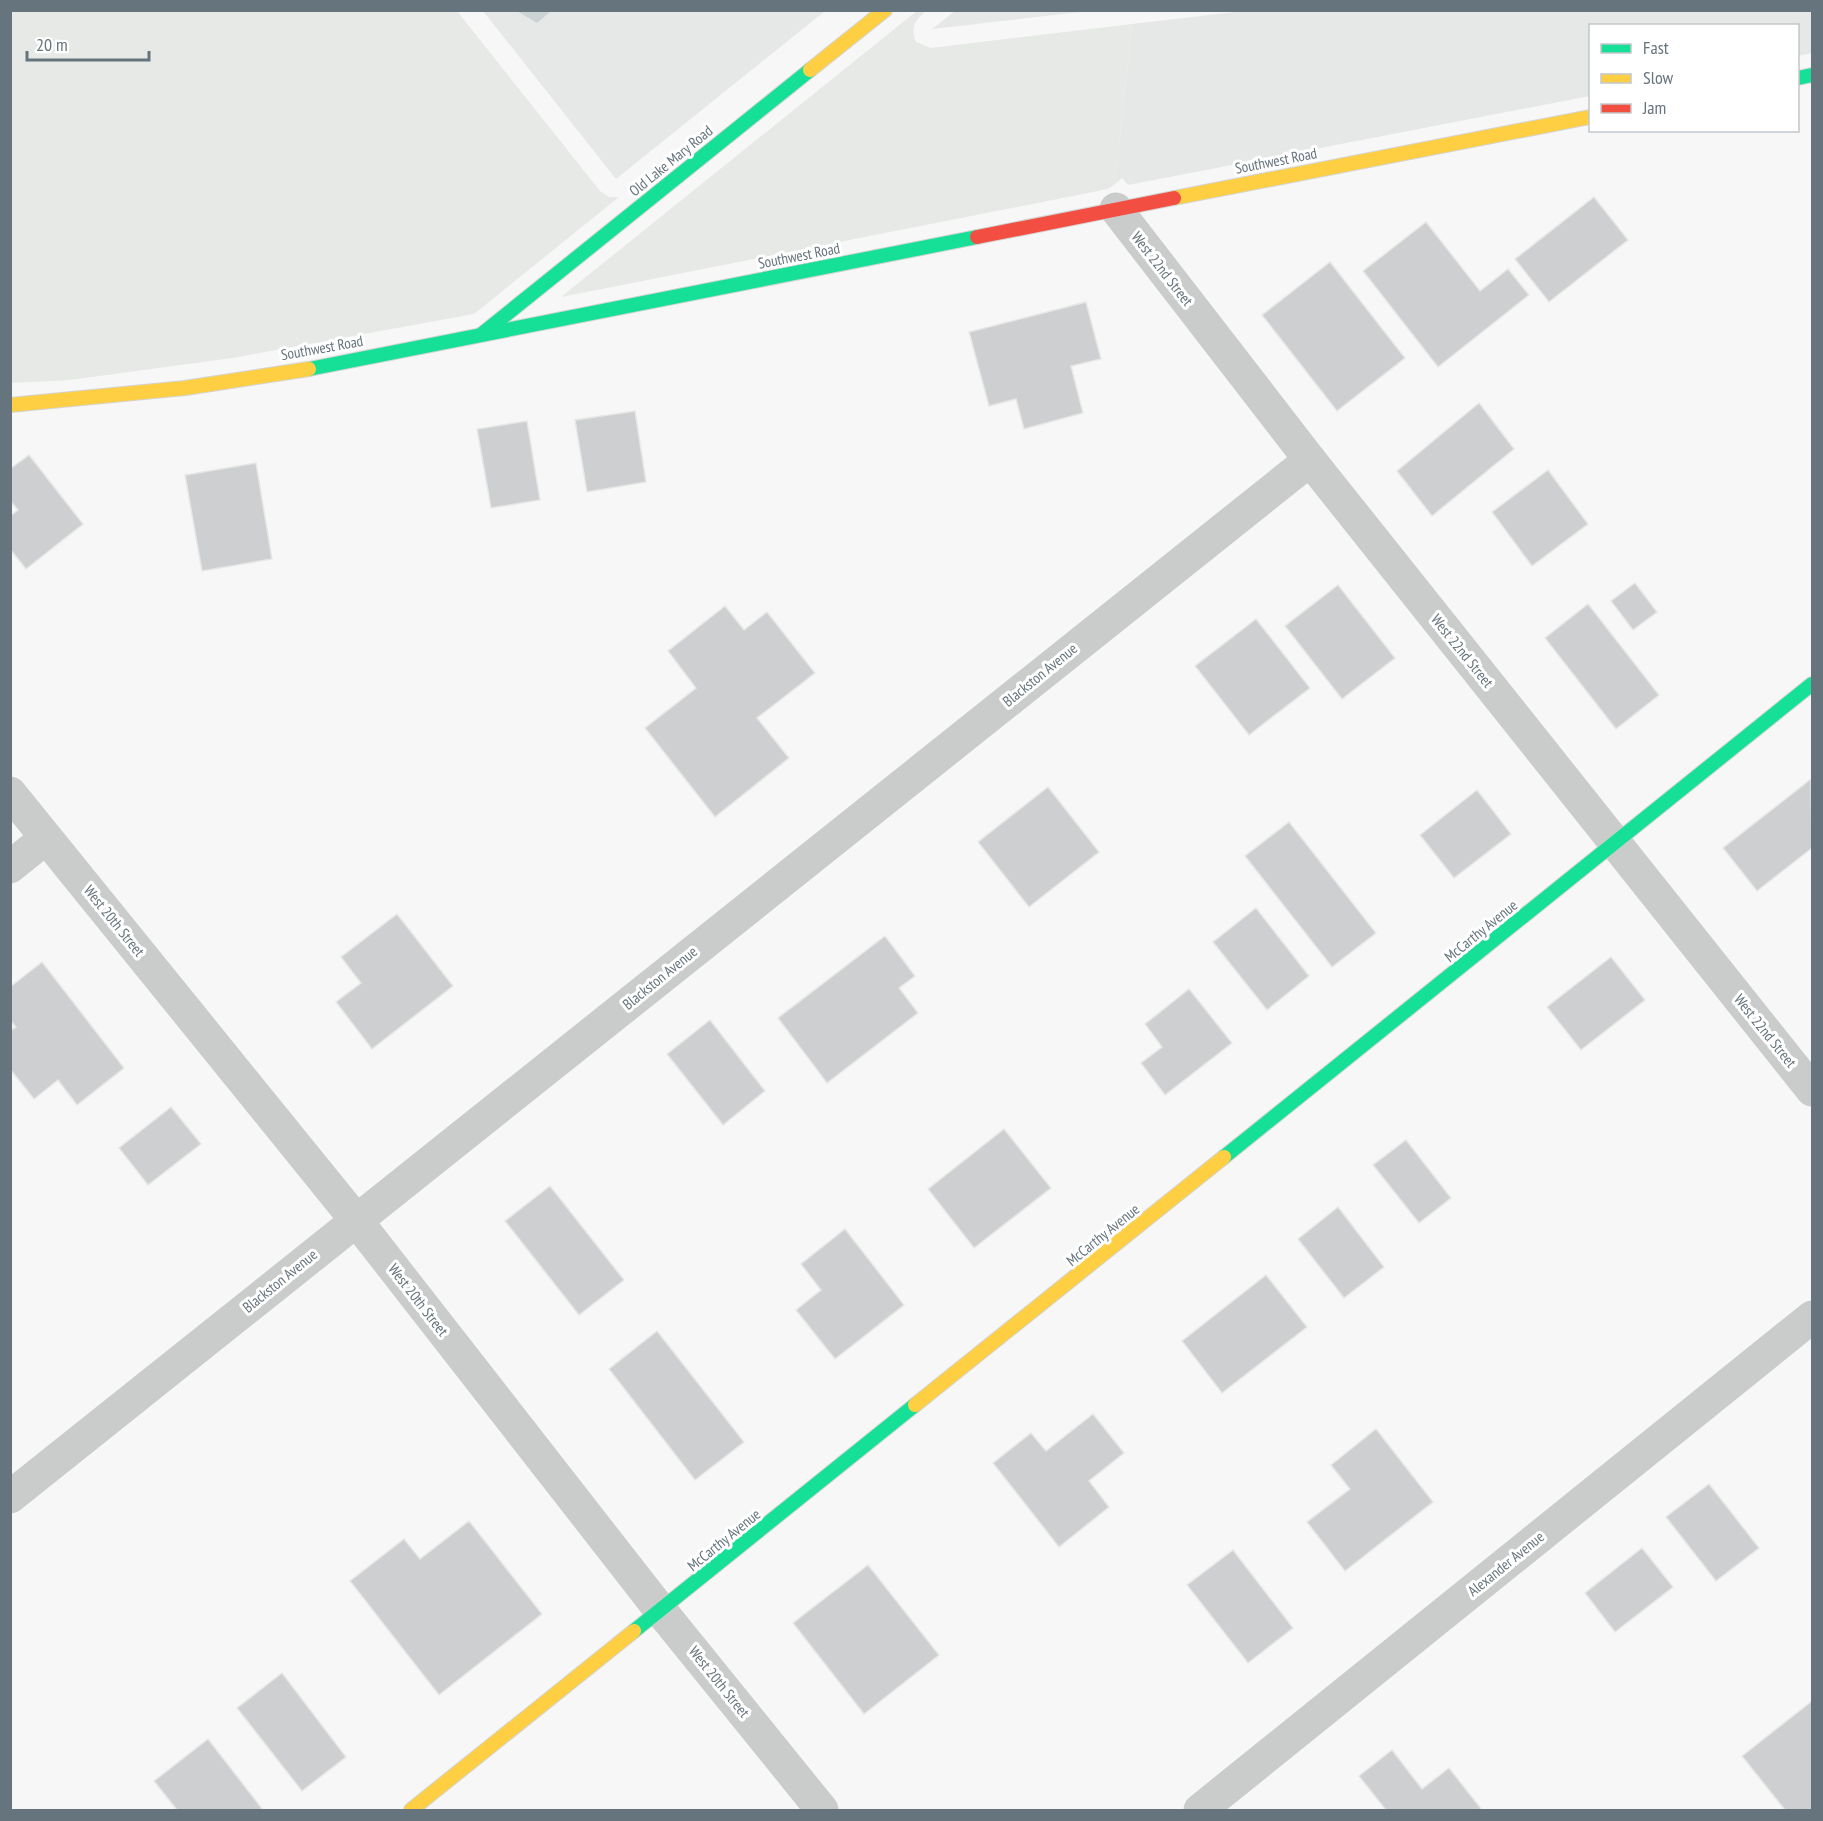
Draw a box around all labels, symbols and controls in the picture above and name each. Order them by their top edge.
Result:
scale bar [27,24,148,62]
legend [1589,24,1799,132]
text: 20 m [36,33,68,56]
text: Fast [1643,36,1669,59]
text: Slow [1643,66,1674,89]
text: Jam [1642,96,1666,119]
street label: Old Lake Mary Road [625,121,716,200]
street label: Southwest Road [1233,143,1318,178]
street label: West 22nd Street [1128,228,1197,310]
street label: Southwest Road [756,238,841,273]
street label: Southwest Road [279,331,364,364]
street label: West 22nd Street [1427,610,1498,691]
street label: Blackston Avenue [999,639,1081,710]
street label: West 20th Street [80,881,149,960]
street label: McCarthy Avenue [1440,895,1521,966]
street label: Blackston Avenue [619,942,701,1013]
street label: West 22nd Street [1730,990,1801,1071]
street label: McCarthy Avenue [1062,1199,1143,1270]
street label: Blackston Avenue [239,1245,321,1316]
street label: West 20th Street [384,1260,453,1340]
street label: McCarthy Avenue [683,1504,764,1575]
street label: Alexander Avenue [1464,1527,1548,1600]
street label: West 20th Street [685,1642,754,1721]

